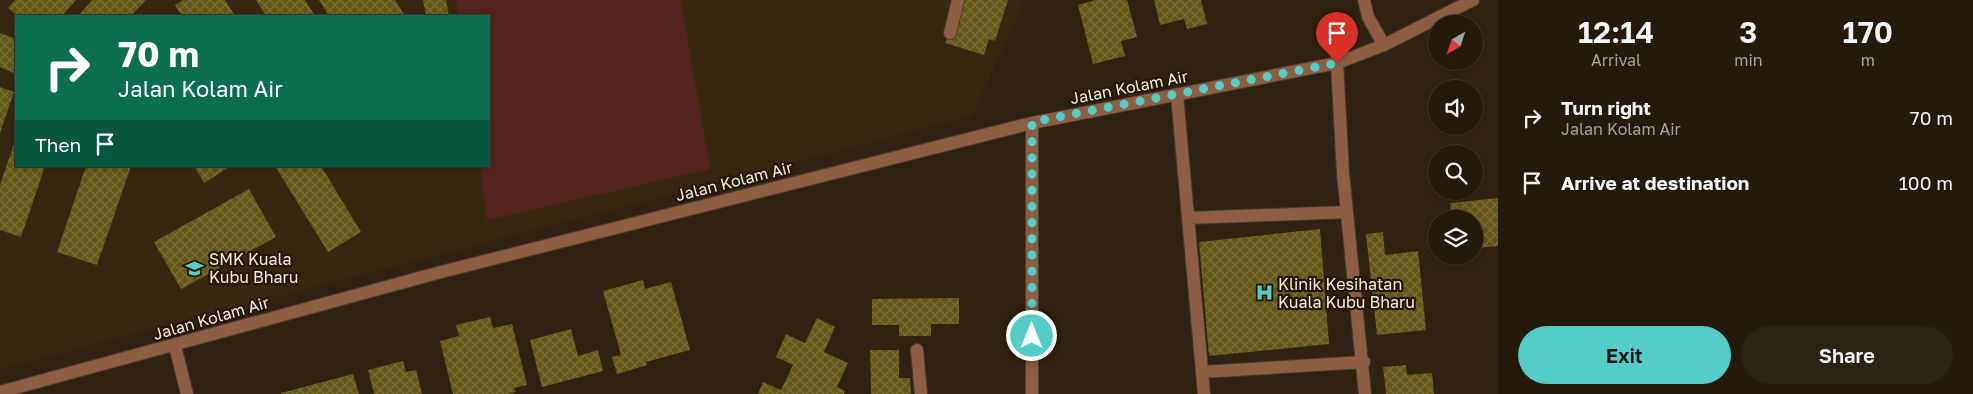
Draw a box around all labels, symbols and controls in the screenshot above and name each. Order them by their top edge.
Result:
pin [1316,12,1358,63]
text: 12:14 [1578,14,1654,50]
text: 3 [1739,14,1757,50]
text: 170 [1843,14,1893,50]
north arrow [1428,15,1482,70]
map controls [1428,15,1483,265]
icon: arrive [1323,19,1351,47]
text: 70 m [118,33,199,75]
icon: right [35,35,100,100]
text: Arrival [1591,50,1641,70]
text: min [1734,50,1763,70]
text: m [1861,50,1875,70]
street label: Jalan Kolam Air [1068,66,1190,108]
text: Jalan Kolam Air [118,75,283,102]
button: sound [1428,80,1483,135]
text: Turn right [1561,96,1651,119]
icon: right [1518,104,1546,132]
text: 70 m [1910,106,1953,129]
text: Jalan Kolam Air [1561,119,1681,139]
icon: arrive [91,130,119,158]
text: Then [35,133,81,156]
button: search [1428,145,1483,200]
street label: Jalan Kolam Air [673,157,795,205]
icon: arrive [1518,169,1546,197]
text: Arrive at destination [1561,171,1749,194]
text: 100 m [1899,171,1953,194]
button: layers [1428,210,1483,265]
place label: SMK Kuala Kubu Bharu [209,249,298,287]
school or university icon: SMK Kuala Kubu Bharu [185,258,205,278]
place label: Klinik Kesihatan Kuala Kubu Bharu [1278,274,1415,312]
hospital icon: Klinik Kesihatan Kuala Kubu Bharu [1254,283,1274,303]
street label: Jalan Kolam Air [151,292,271,344]
position arrow [1005,309,1057,361]
button: Exit [1518,326,1731,384]
button: Share [1741,326,1953,384]

